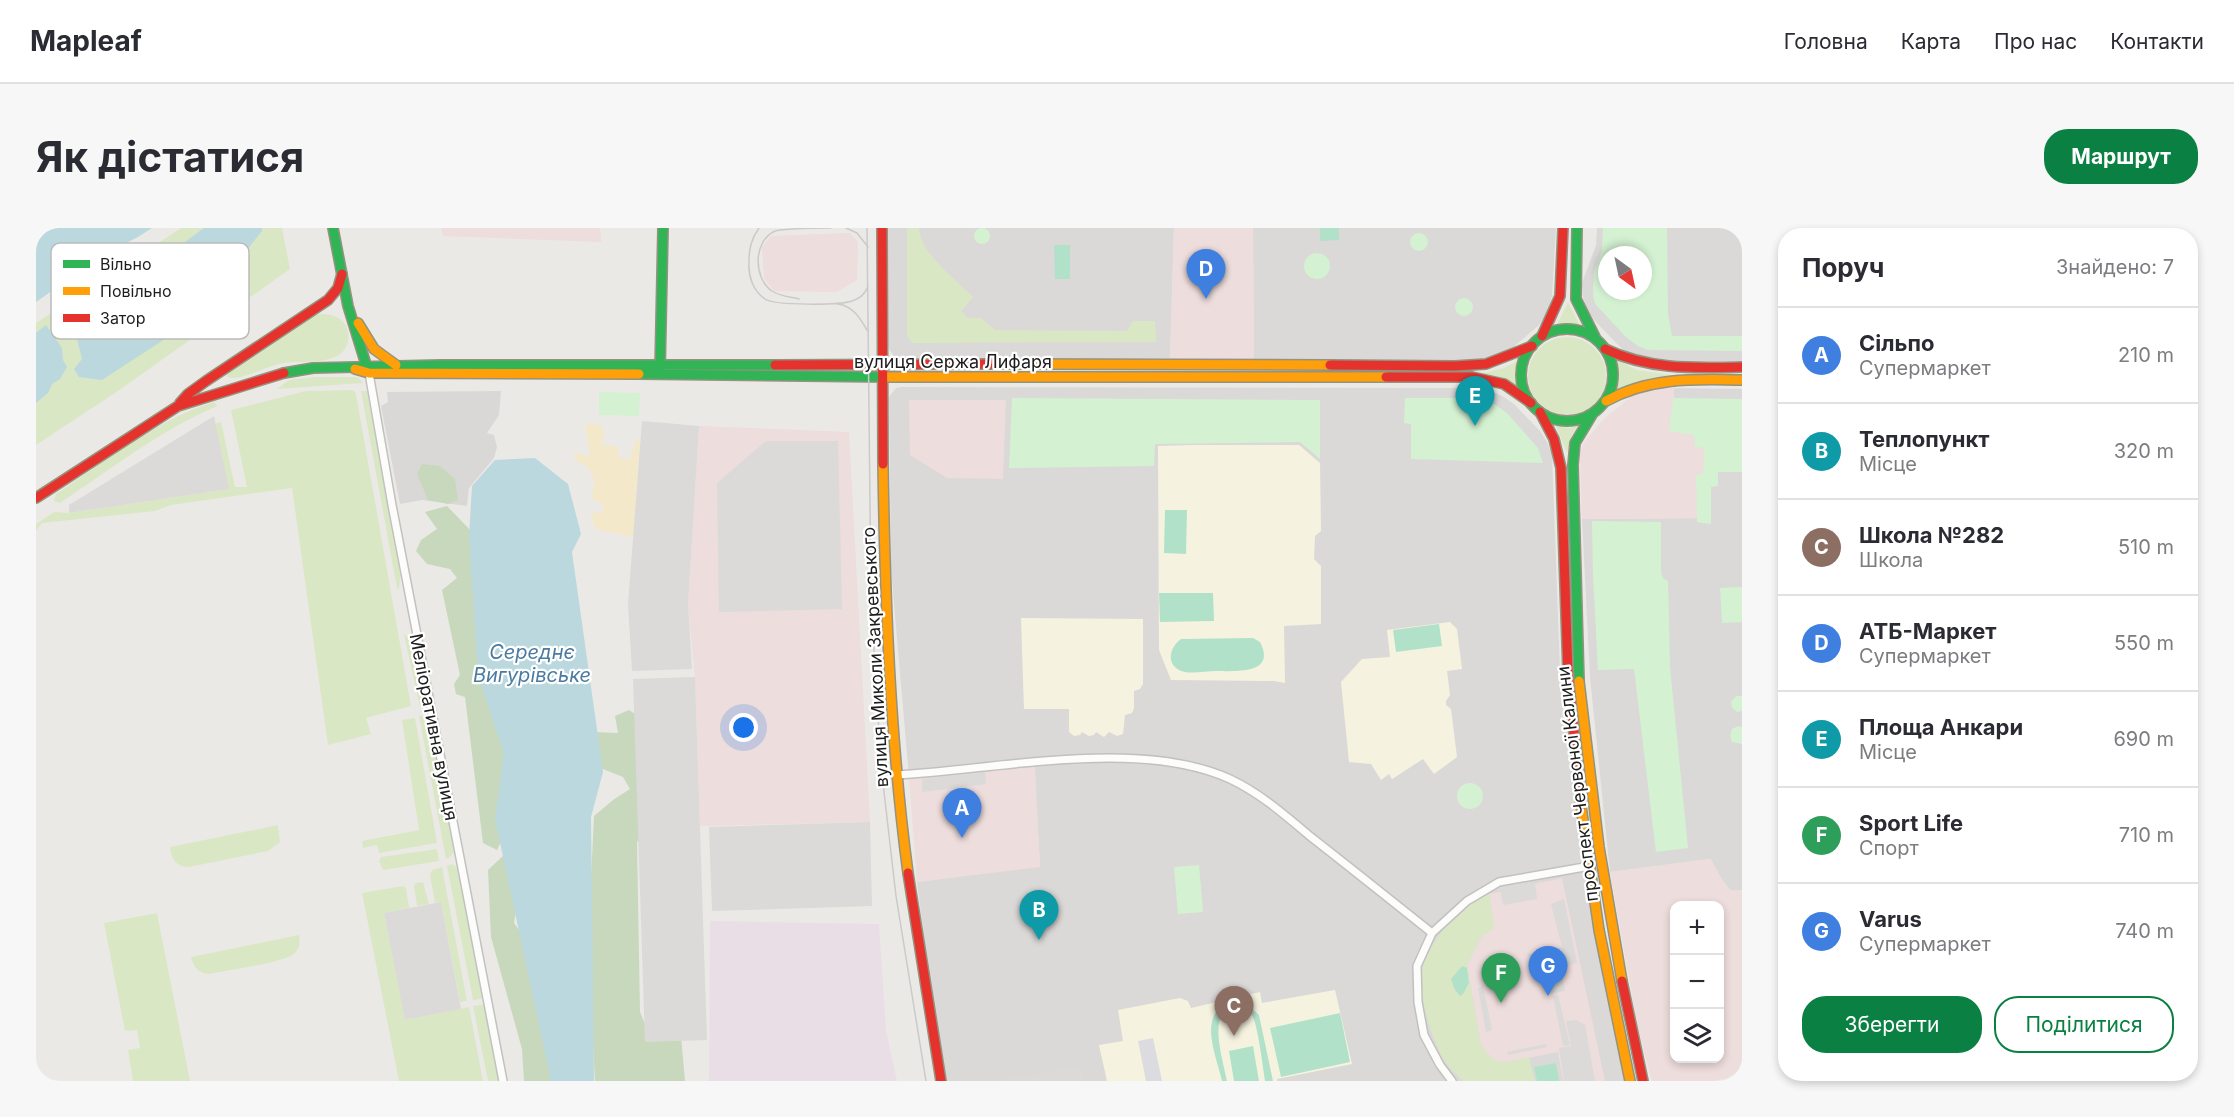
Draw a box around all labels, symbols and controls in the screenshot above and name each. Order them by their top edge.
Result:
text: Mapleaf [30,24,142,58]
text: Головна [1784,29,1868,54]
text: Карта [1901,29,1961,54]
text: Про нас [1994,29,2077,54]
text: Контакти [2110,29,2204,54]
button: Маршрут [2044,129,2198,184]
text: Як дістатися [36,131,304,182]
legend [51,243,249,339]
north arrow [1598,246,1652,300]
pin: D [1186,250,1226,299]
text: Поруч [1802,252,1884,283]
text: Вільно [100,254,152,274]
text: Знайдено: 7 [2056,255,2174,279]
text: Повільно [100,281,172,301]
text: Затор [100,308,145,328]
text: Сільпо [1859,330,1935,356]
text: A [1814,343,1829,367]
text: 210 m [2118,343,2174,367]
street label: вулиця Сержа Лифаря [854,351,1052,372]
text: Супермаркет [1859,356,1991,380]
pin: E [1456,376,1494,426]
text: Теплопункт [1859,426,1989,452]
text: B [1815,439,1828,463]
text: 320 m [2114,439,2174,463]
text: Місце [1859,452,1917,476]
text: Школа №282 [1859,522,2004,548]
street label: вулиця Миколи Закревського [858,526,892,788]
text: C [1814,535,1829,559]
text: 510 m [2118,535,2174,559]
text: Школа [1859,548,1923,572]
text: АТБ-Маркет [1859,618,1996,644]
text: D [1814,631,1829,655]
text: 550 m [2114,631,2174,655]
street label: Меліоративна вулиця [406,632,462,822]
water label: Середнє Вигурівське [473,640,591,687]
text: Супермаркет [1859,644,1991,668]
street label: проспект Червоної Калини [1552,665,1602,903]
your location [729,713,758,742]
text: Площа Анкари [1859,714,2023,740]
text: E [1815,727,1828,751]
text: 690 m [2113,727,2174,751]
text: Місце [1859,740,1917,764]
pin: A [942,788,982,838]
text: Sport Life [1859,810,1963,836]
text: F [1816,823,1827,847]
text: 710 m [2119,823,2174,847]
text: Спорт [1859,836,1919,860]
pin: B [1020,890,1058,940]
map controls [1670,901,1724,1063]
button: + [1670,901,1724,955]
text: Varus [1859,906,1922,932]
text: G [1814,919,1829,943]
text: 740 m [2115,919,2174,943]
text: Супермаркет [1859,932,1991,956]
pin: G [1528,946,1568,996]
pin: F [1482,954,1520,1003]
button: − [1670,955,1724,1009]
pin: C [1214,986,1254,1036]
button: Зберегти [1802,996,1982,1053]
button: Поділитися [1994,996,2174,1053]
button: layers [1670,1009,1724,1063]

